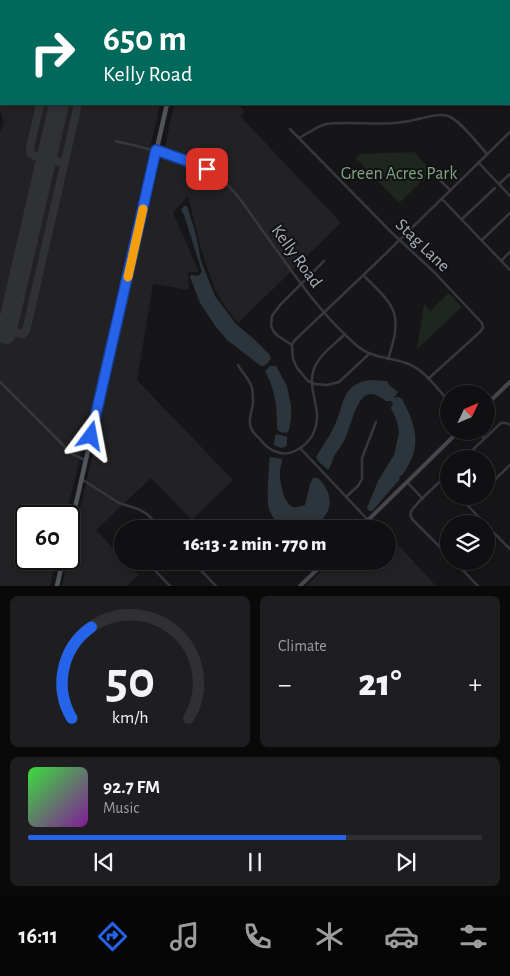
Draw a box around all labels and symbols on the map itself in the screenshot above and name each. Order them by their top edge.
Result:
pin [186,148,228,190]
park label: Green Acres Park [341,165,458,183]
street label: Stag Lane [392,216,453,276]
street label: Kelly Road [267,222,325,291]
north arrow [440,385,495,440]
position arrow [64,409,116,461]
speed limit sign: 60 [15,505,80,570]

